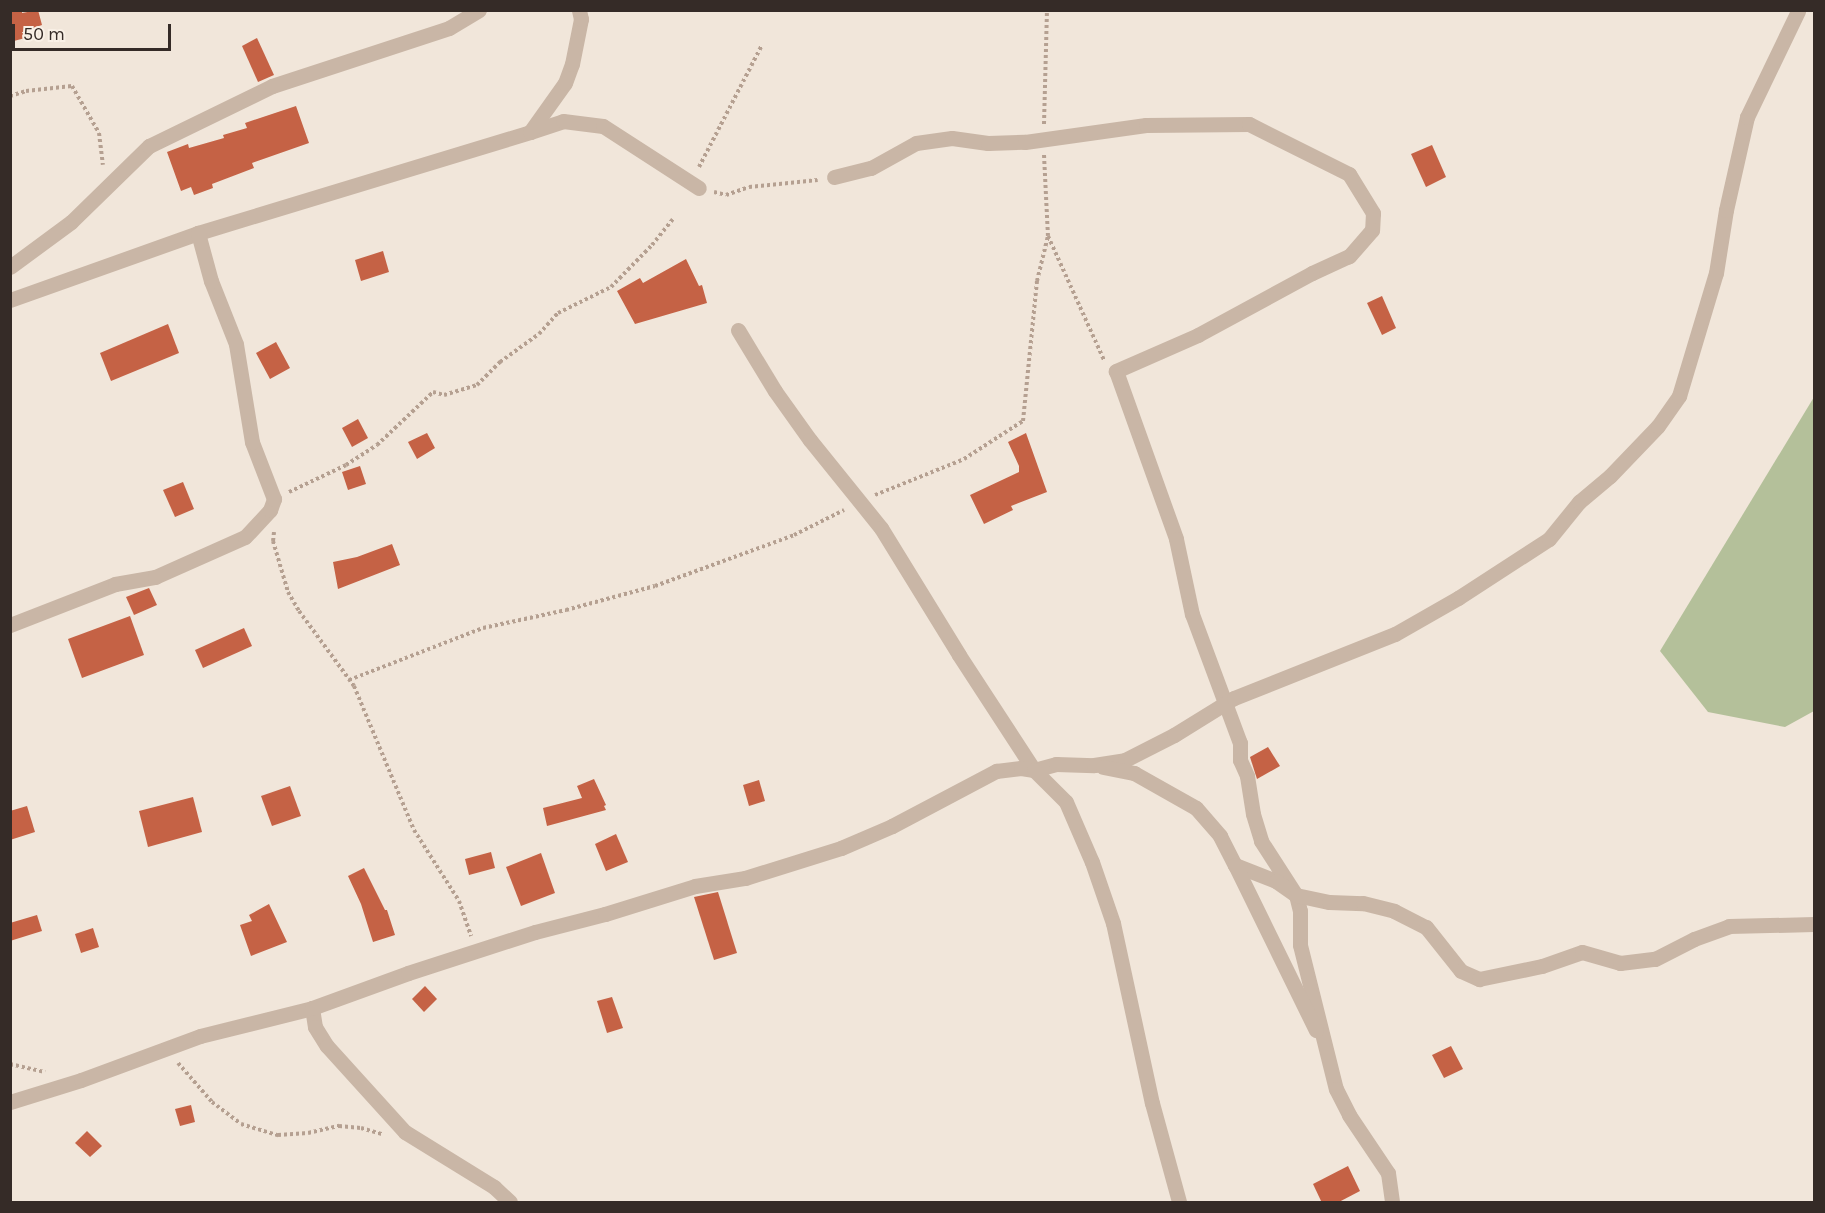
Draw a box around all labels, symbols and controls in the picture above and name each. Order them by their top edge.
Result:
scale bar [15,12,174,50]
text: 50 m [23,23,65,45]

